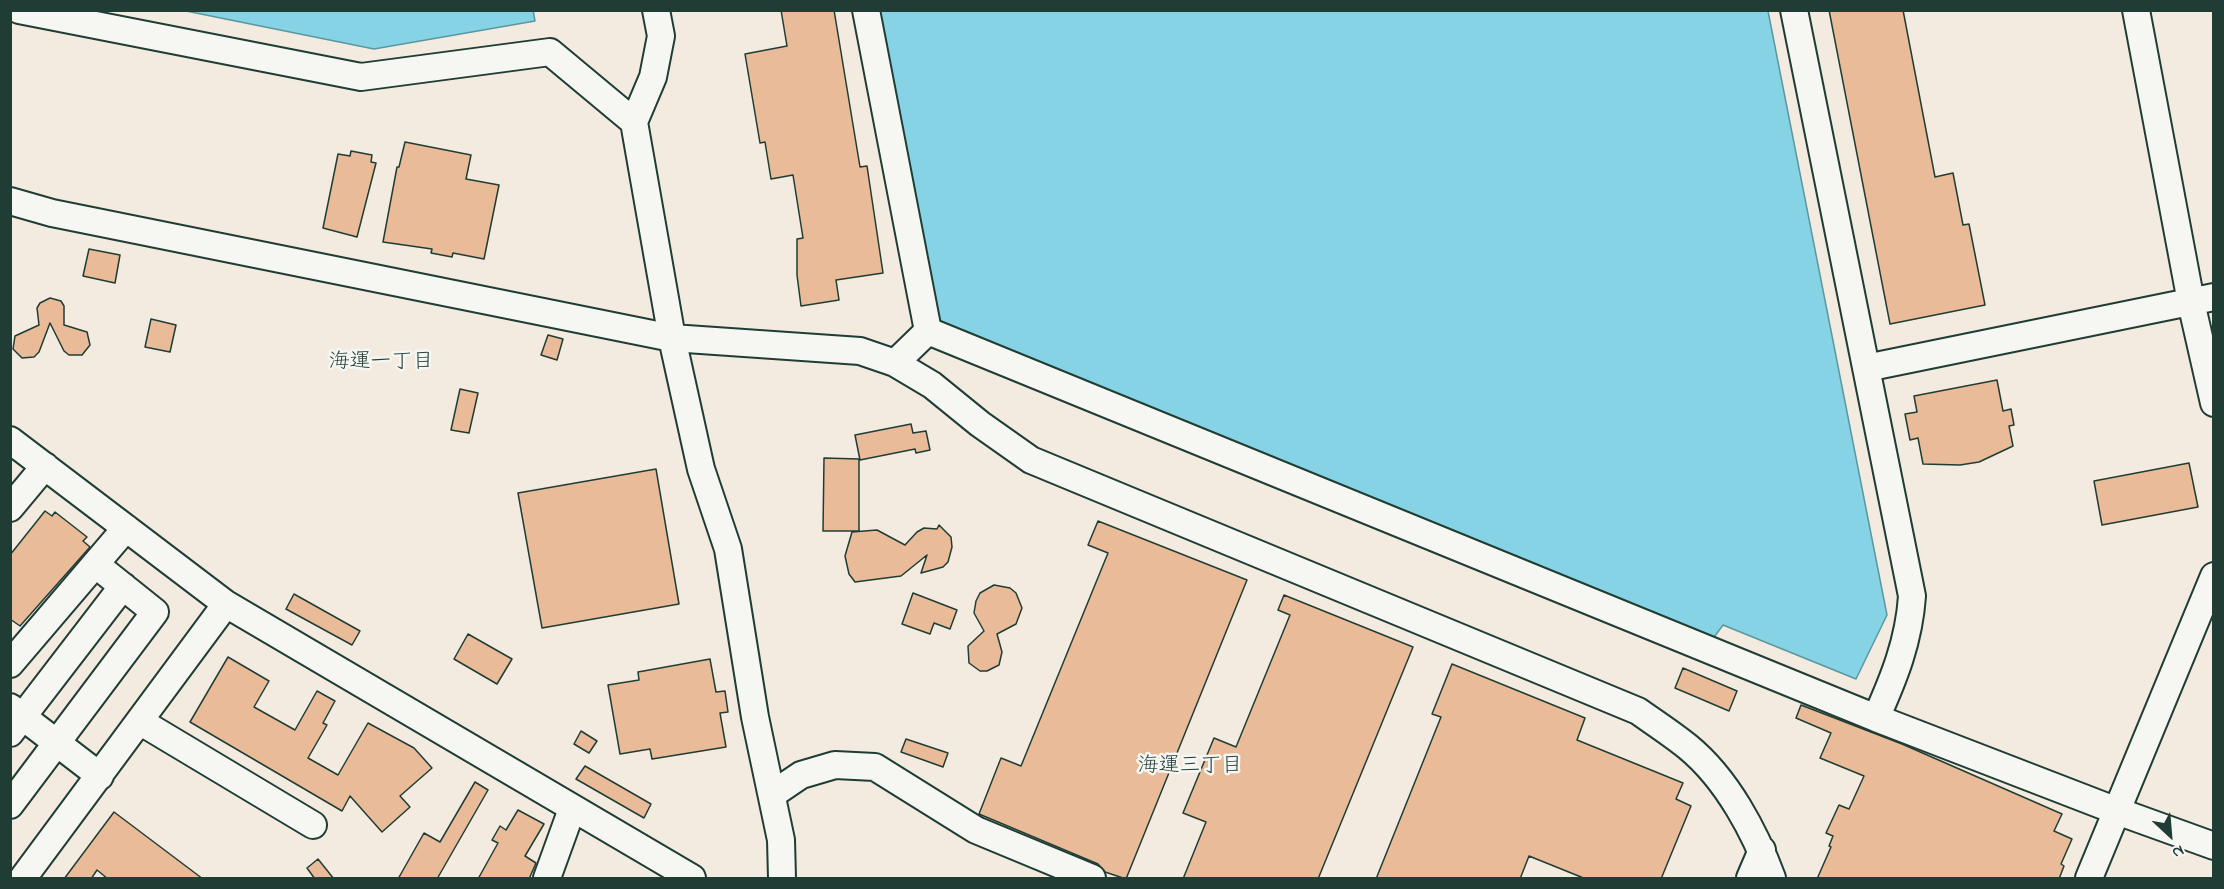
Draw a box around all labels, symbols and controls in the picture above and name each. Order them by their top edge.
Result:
district label: 海運一丁目 [329,351,433,377]
district label: 海運三丁目 [1138,755,1242,781]
north arrow [2140,805,2200,865]
text: N [2168,838,2188,864]

